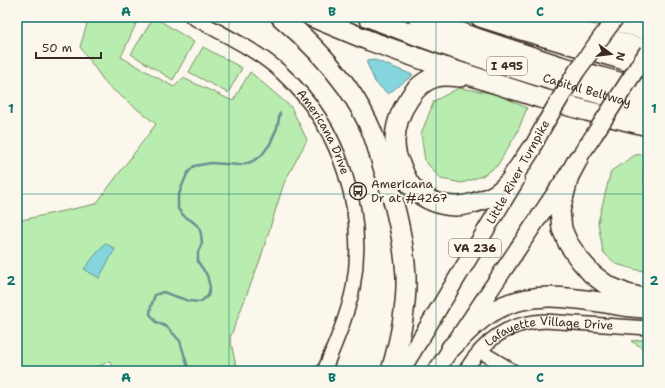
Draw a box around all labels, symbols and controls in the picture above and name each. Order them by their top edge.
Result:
text: A [121,3,131,20]
text: B [328,3,336,20]
text: C [536,3,544,20]
scale bar [36,34,101,60]
north arrow [591,34,631,74]
text: 50 m [42,40,72,56]
text: N [612,50,629,63]
road number: I 495 [487,57,527,75]
street label: Capital Beltway [541,70,633,110]
street label: Americana Drive [293,86,353,177]
text: 1 [8,100,14,117]
text: 1 [651,100,657,117]
street label: Little River Turnpike [483,117,553,227]
place label: Americana Dr at #4267 [371,176,448,206]
bus stop icon: Americana Dr at #4267 [348,181,368,201]
road number: VA 236 [449,239,501,257]
text: 2 [6,272,16,289]
text: 2 [649,272,659,289]
street label: Lafayette Village Drive [481,313,614,350]
text: A [121,369,131,386]
text: B [328,369,336,386]
text: C [536,369,544,386]

